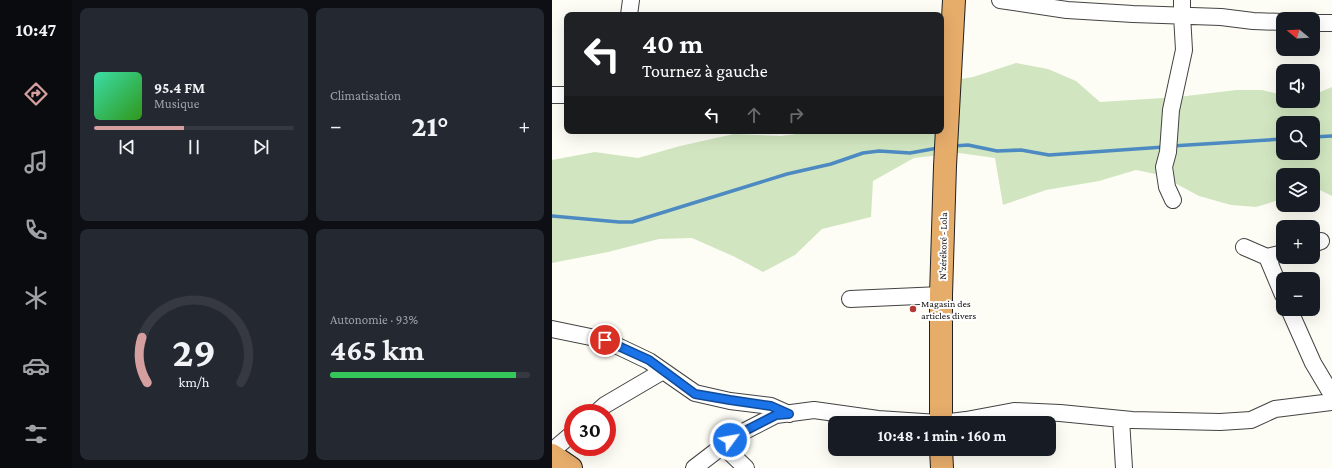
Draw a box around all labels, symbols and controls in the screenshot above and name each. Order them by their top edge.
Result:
north arrow [1276,12,1320,56]
map controls [1276,12,1320,316]
text: 10:47 [16,20,56,40]
icon: left [576,28,628,80]
text: 40 m [642,28,703,59]
text: Tournez à gauche [642,61,768,81]
button: sound [1276,64,1320,108]
icon: directions [22,80,50,108]
text: 95.4 FM [154,80,205,96]
text: Climatisation [330,88,401,103]
text: Musique [154,96,199,111]
icon: left [701,104,723,126]
icon: ahead [743,104,765,126]
icon: right [785,104,807,126]
text: 21° [411,109,449,142]
text: − [330,113,342,138]
text: + [518,113,530,138]
button: search [1276,116,1320,160]
icon: previous [116,136,138,158]
icon: pause [183,136,205,158]
icon: next [250,136,272,158]
icon: music [22,148,50,176]
button: layers [1276,168,1320,212]
street label: N'zérékoré - Lola [937,212,949,280]
icon: phone [22,216,50,244]
button: + [1276,220,1320,264]
button: − [1276,272,1320,316]
icon: climate [22,284,50,312]
place label: Magasin des articles divers [921,298,976,321]
marker: Magasin des articles divers [908,304,918,314]
text: Autonomie · 93% [330,312,418,327]
pin [588,323,622,357]
text: 29 [172,328,216,374]
icon: arrive [594,329,616,351]
text: 465 km [330,333,424,366]
icon: car [22,352,50,380]
text: km/h [179,373,210,389]
speed limit sign: 30 [564,404,616,456]
position arrow [709,419,751,461]
icon: filters [22,420,50,448]
text: 10:48 · 1 min · 160 m [878,428,1006,444]

